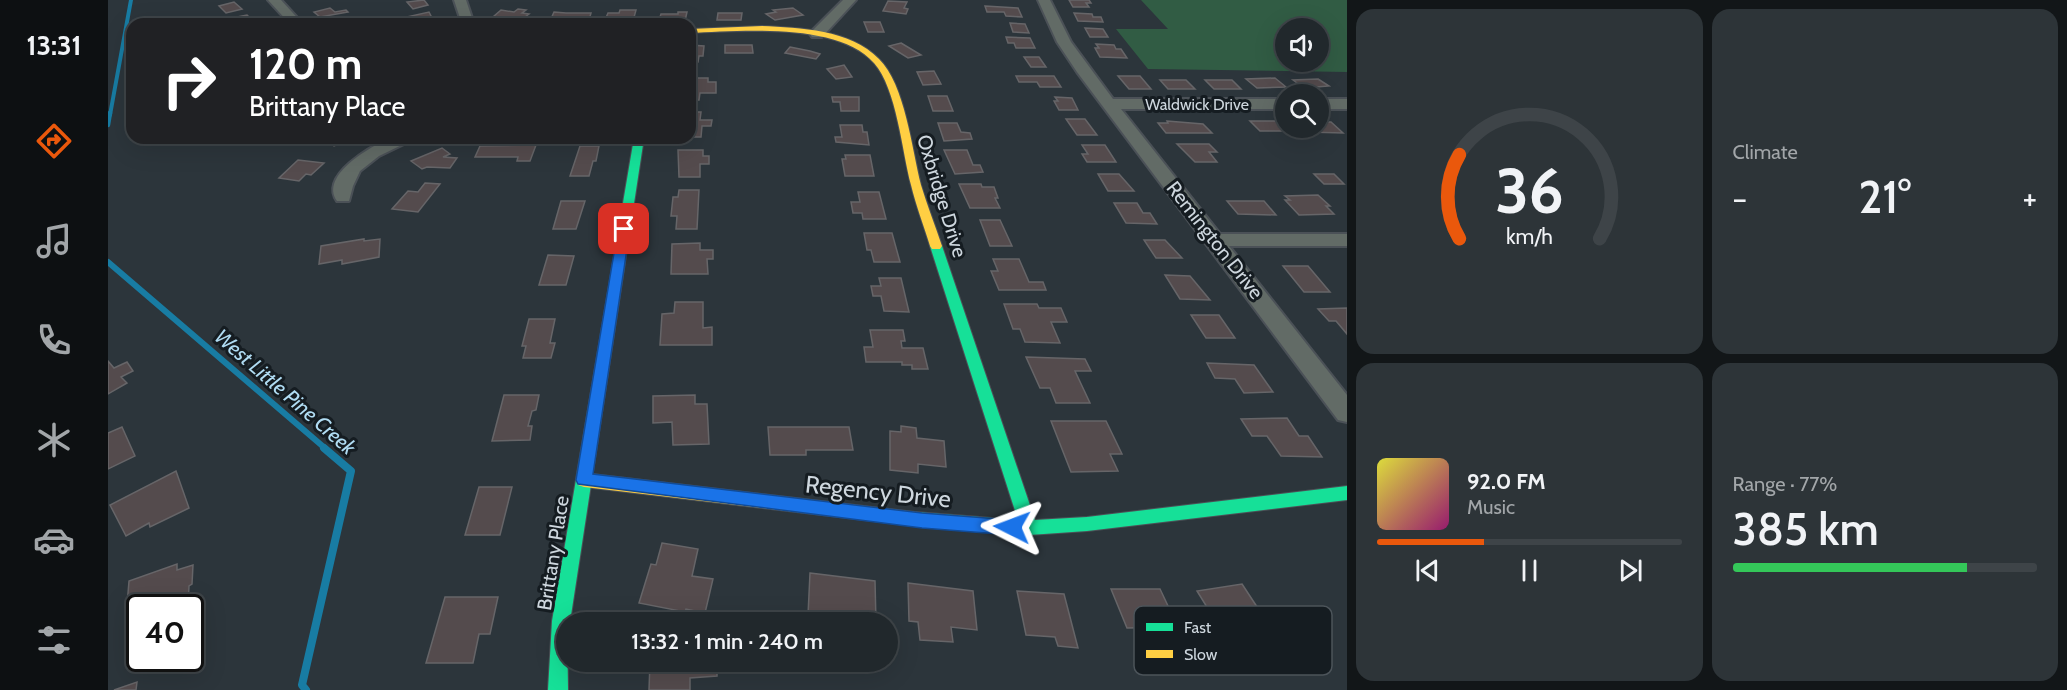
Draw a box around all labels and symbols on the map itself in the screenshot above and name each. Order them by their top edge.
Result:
street label: Waldwick Drive [1145,95,1249,114]
street label: Oxbridge Drive [912,132,972,260]
street label: Remington Drive [1162,176,1268,304]
pin [598,203,649,254]
water label: West Little Pine Creek [210,324,362,460]
street label: Regency Drive [804,469,952,514]
street label: Brittany Place [532,494,574,612]
position arrow [980,495,1044,559]
speed limit sign: 40 [126,594,204,672]
legend [1134,606,1332,675]
text: Fast [1184,618,1212,637]
text: Slow [1184,645,1218,664]

